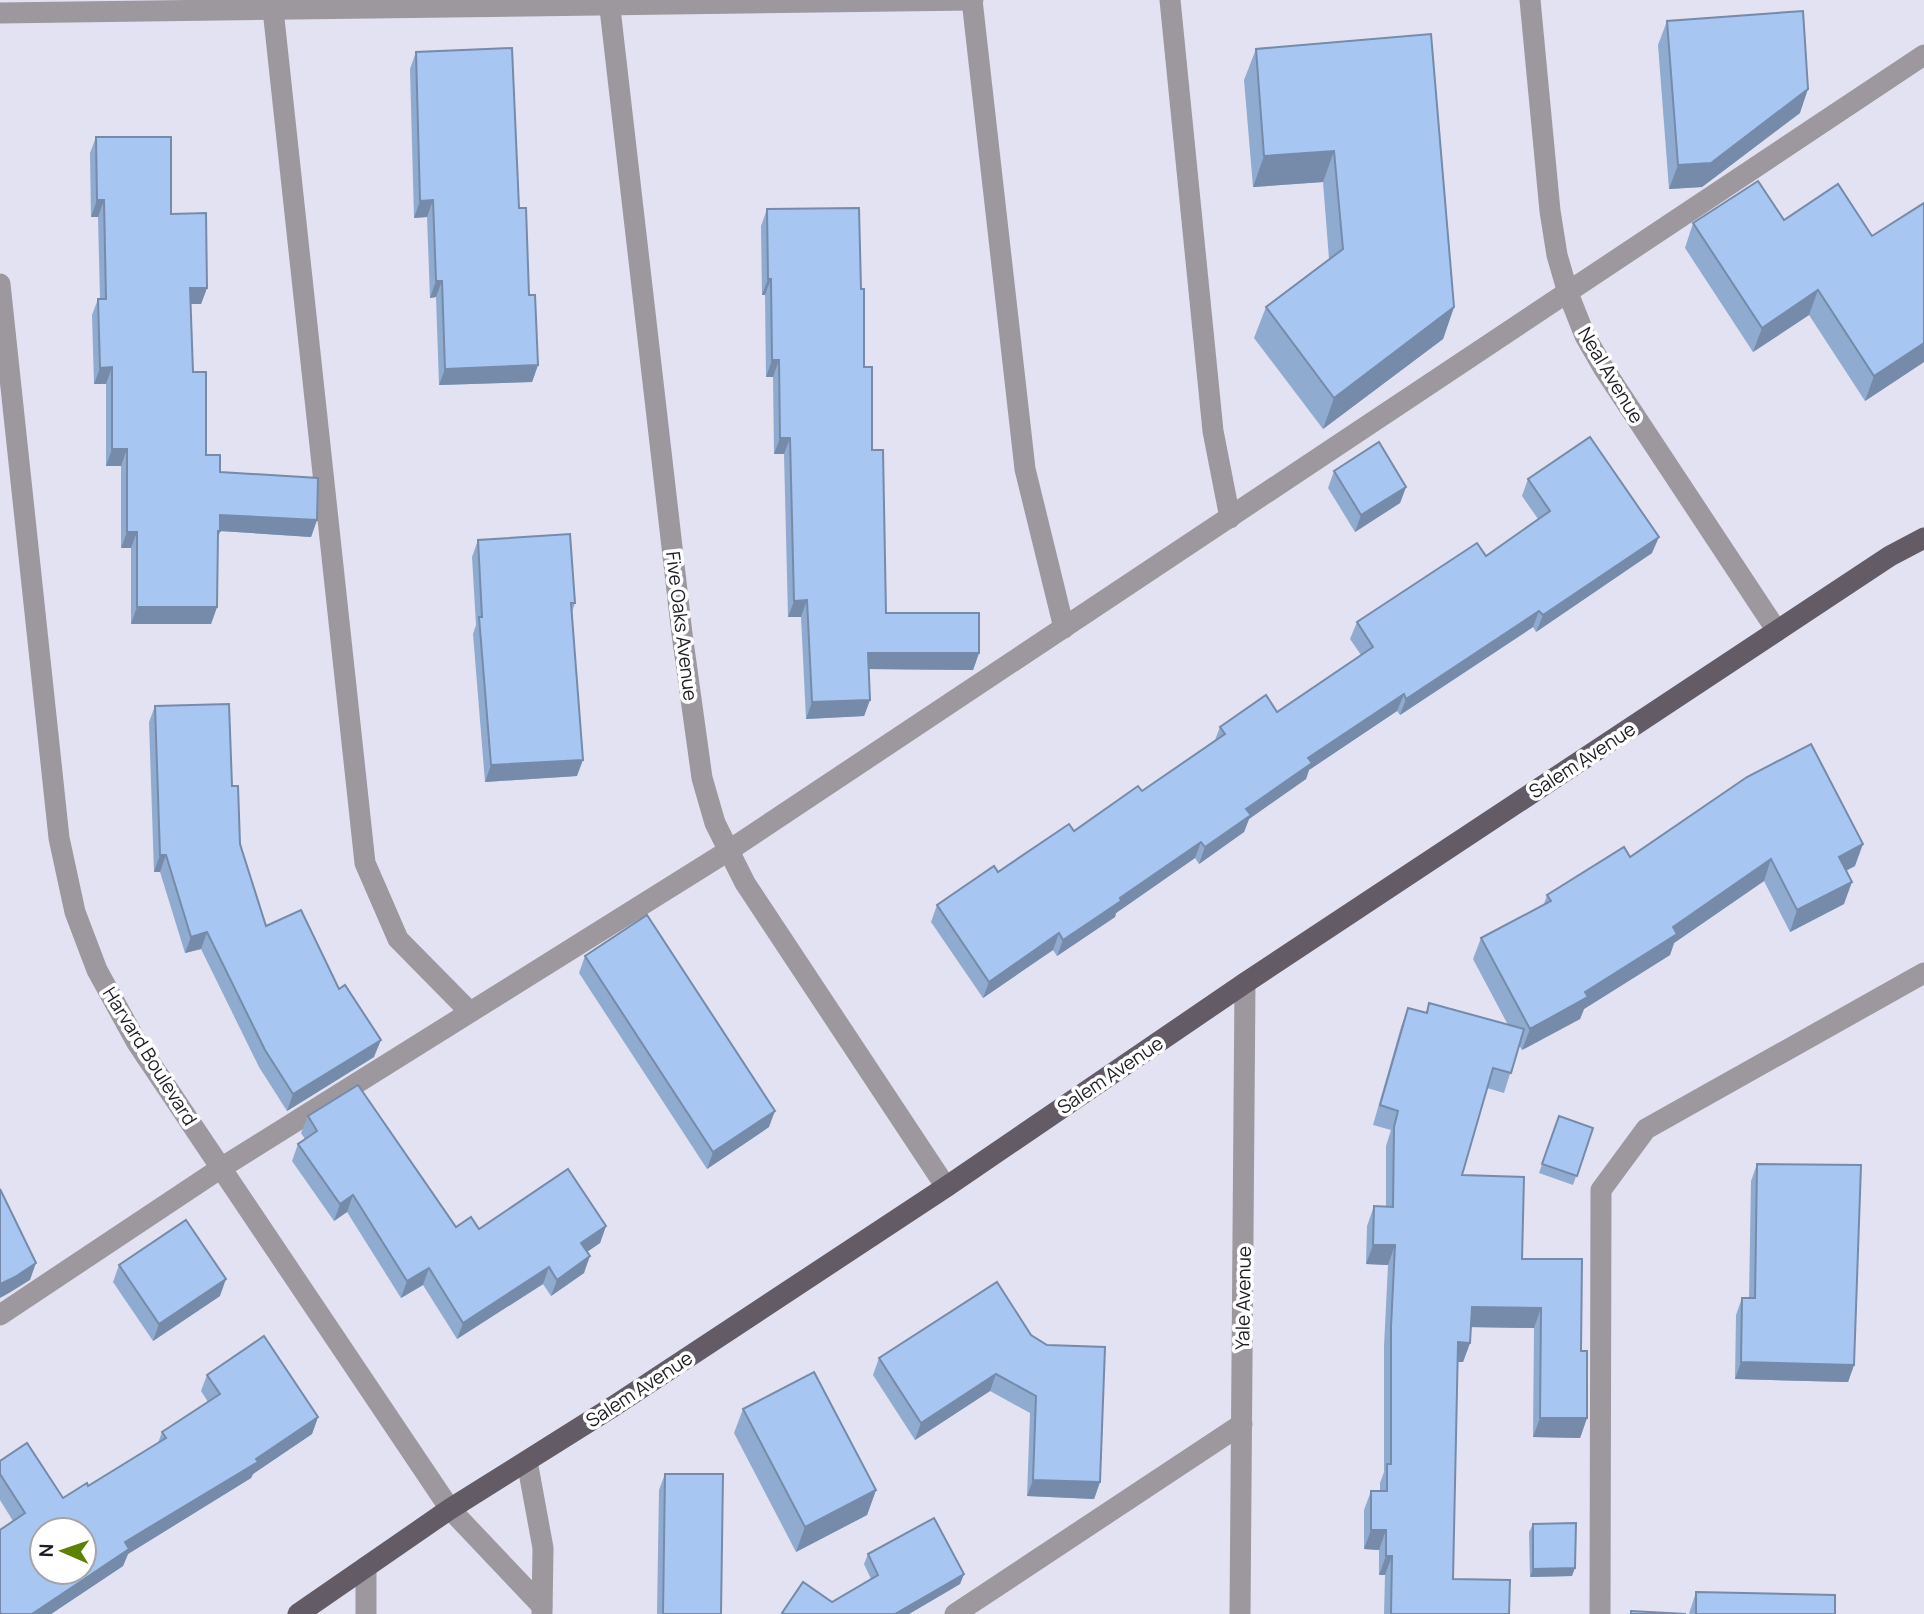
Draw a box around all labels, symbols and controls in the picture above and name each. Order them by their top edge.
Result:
street label: Neal Avenue [1572,322,1650,428]
street label: Five Oaks Avenue [660,550,704,702]
street label: Salem Avenue [1524,716,1640,804]
street label: Harvard Boulevard [97,982,203,1130]
street label: Salem Avenue [1052,1030,1168,1120]
street label: Yale Avenue [1229,1246,1257,1350]
street label: Salem Avenue [581,1345,697,1433]
north arrow [28,1516,98,1586]
text: N [33,1543,59,1558]

